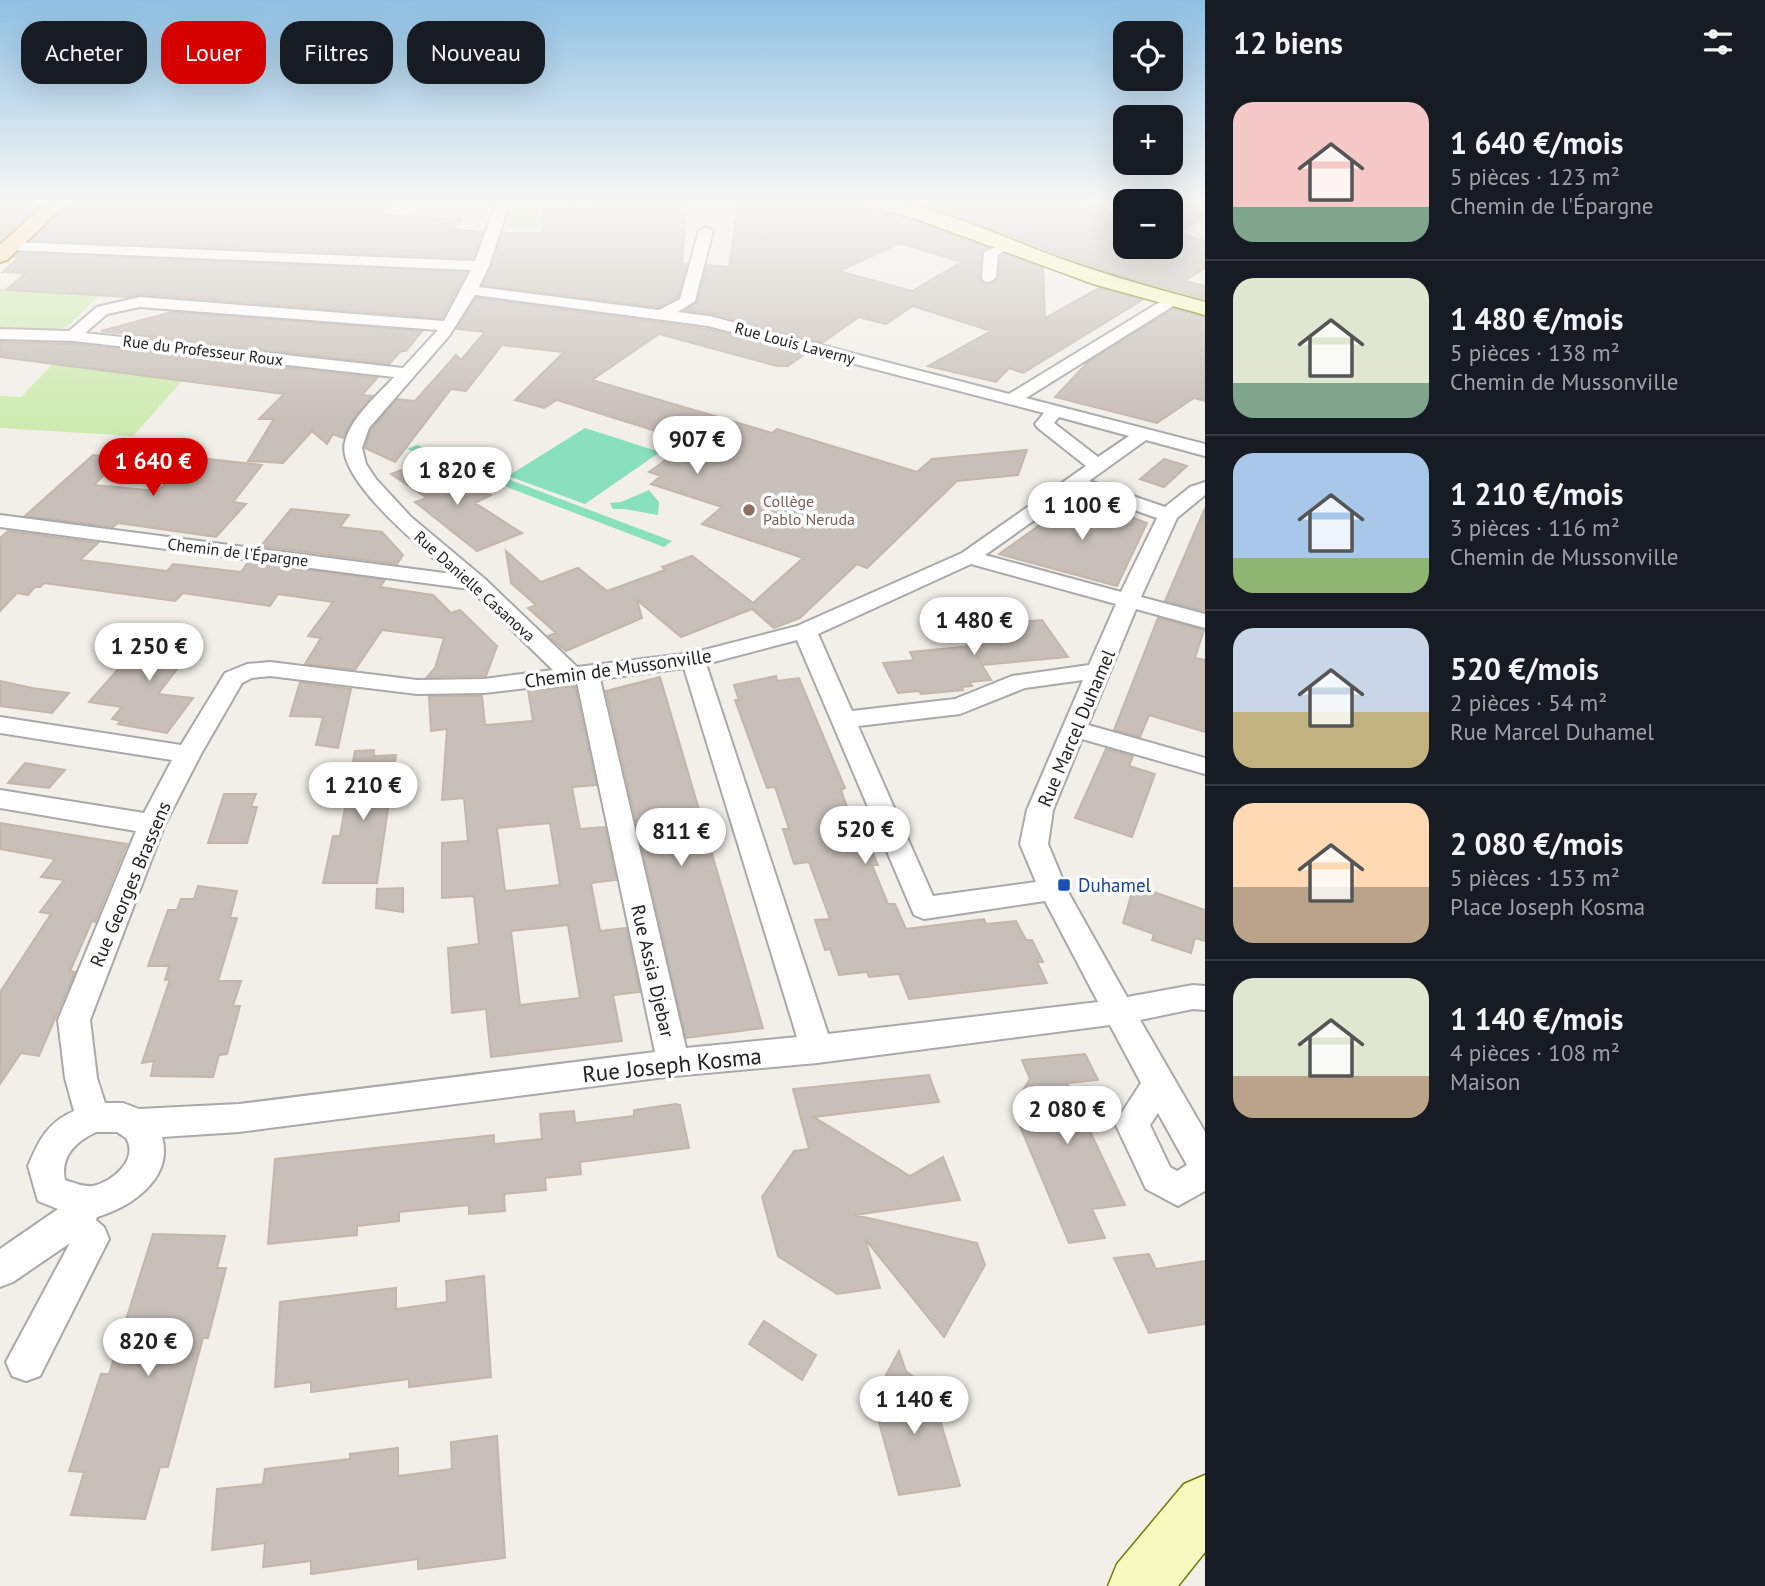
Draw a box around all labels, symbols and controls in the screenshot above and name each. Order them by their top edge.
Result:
chip: Acheter [21,21,147,84]
chip: Louer [161,21,266,84]
chip: Filtres [280,21,393,84]
chip: Nouveau [407,21,545,84]
map controls [1113,21,1183,259]
button: locate [1113,21,1183,91]
text: 12 biens [1233,23,1343,62]
icon: filters [1699,23,1737,61]
button: + [1113,105,1183,175]
text: 1 640 €/mois [1450,123,1623,162]
icon: home [1289,130,1373,214]
text: 5 pièces · 123 m² [1450,162,1620,191]
button: − [1113,189,1183,259]
text: Chemin de l'Épargne [1450,191,1654,220]
text: 1 480 €/mois [1450,299,1623,338]
icon: home [1289,306,1373,390]
street label: Rue Louis Laverny [733,317,858,369]
street label: Rue du Professeur Roux [122,330,284,370]
text: 5 pièces · 138 m² [1450,338,1620,367]
text: Chemin de Mussonville [1450,367,1678,396]
pin: 907 € [648,416,746,476]
text: 907 € [669,424,725,453]
pin: 1 640 € [88,438,218,498]
text: 1 640 € [115,446,191,475]
pin: 1 820 € [392,448,522,507]
text: 1 820 € [419,455,495,484]
text: 1 210 €/mois [1450,474,1623,513]
icon: home [1289,481,1373,565]
pin: 1 100 € [1017,482,1147,542]
text: 1 100 € [1044,490,1120,519]
place label: Collège Pablo Neruda [763,491,855,529]
marker: Collège Pablo Neruda [741,502,757,518]
text: 3 pièces · 116 m² [1450,513,1620,542]
street label: Rue Danielle Casanova [410,526,540,646]
street label: Chemin de l'Épargne [167,533,309,571]
text: Chemin de Mussonville [1450,542,1678,571]
pin: 1 480 € [909,598,1039,657]
text: 1 480 € [936,605,1012,634]
pin: 1 250 € [84,624,214,683]
text: 1 250 € [111,631,187,660]
street label: Chemin de Mussonville [523,643,713,693]
street label: Rue Marcel Duhamel [1032,645,1120,810]
text: 520 €/mois [1450,649,1599,688]
icon: home [1289,656,1373,740]
text: 2 pièces · 54 m² [1450,688,1607,717]
text: Rue Marcel Duhamel [1450,717,1654,746]
pin: 1 210 € [298,762,428,822]
text: 1 210 € [325,770,401,799]
street label: Rue Georges Brassens [84,798,176,970]
pin: 520 € [816,806,914,866]
pin: 811 € [632,808,730,868]
text: 520 € [836,814,894,843]
text: 811 € [652,816,710,845]
text: 2 080 €/mois [1450,824,1623,863]
icon: home [1289,831,1373,915]
text: 5 pièces · 153 m² [1450,863,1620,892]
place label: Duhamel [1078,873,1152,897]
marker: Duhamel [1056,877,1072,893]
text: Place Joseph Kosma [1450,892,1645,921]
street label: Rue Assia Djebar [626,902,680,1040]
text: 1 140 €/mois [1450,999,1623,1038]
icon: home [1289,1006,1373,1090]
text: 4 pièces · 108 m² [1450,1038,1620,1067]
street label: Rue Joseph Kosma [581,1041,763,1088]
text: Maison [1450,1067,1520,1096]
pin: 2 080 € [1002,1086,1132,1146]
text: 2 080 € [1029,1094,1105,1123]
pin: 820 € [99,1318,197,1378]
text: 820 € [119,1326,177,1355]
pin: 1 140 € [849,1376,979,1436]
text: 1 140 € [876,1384,952,1413]

